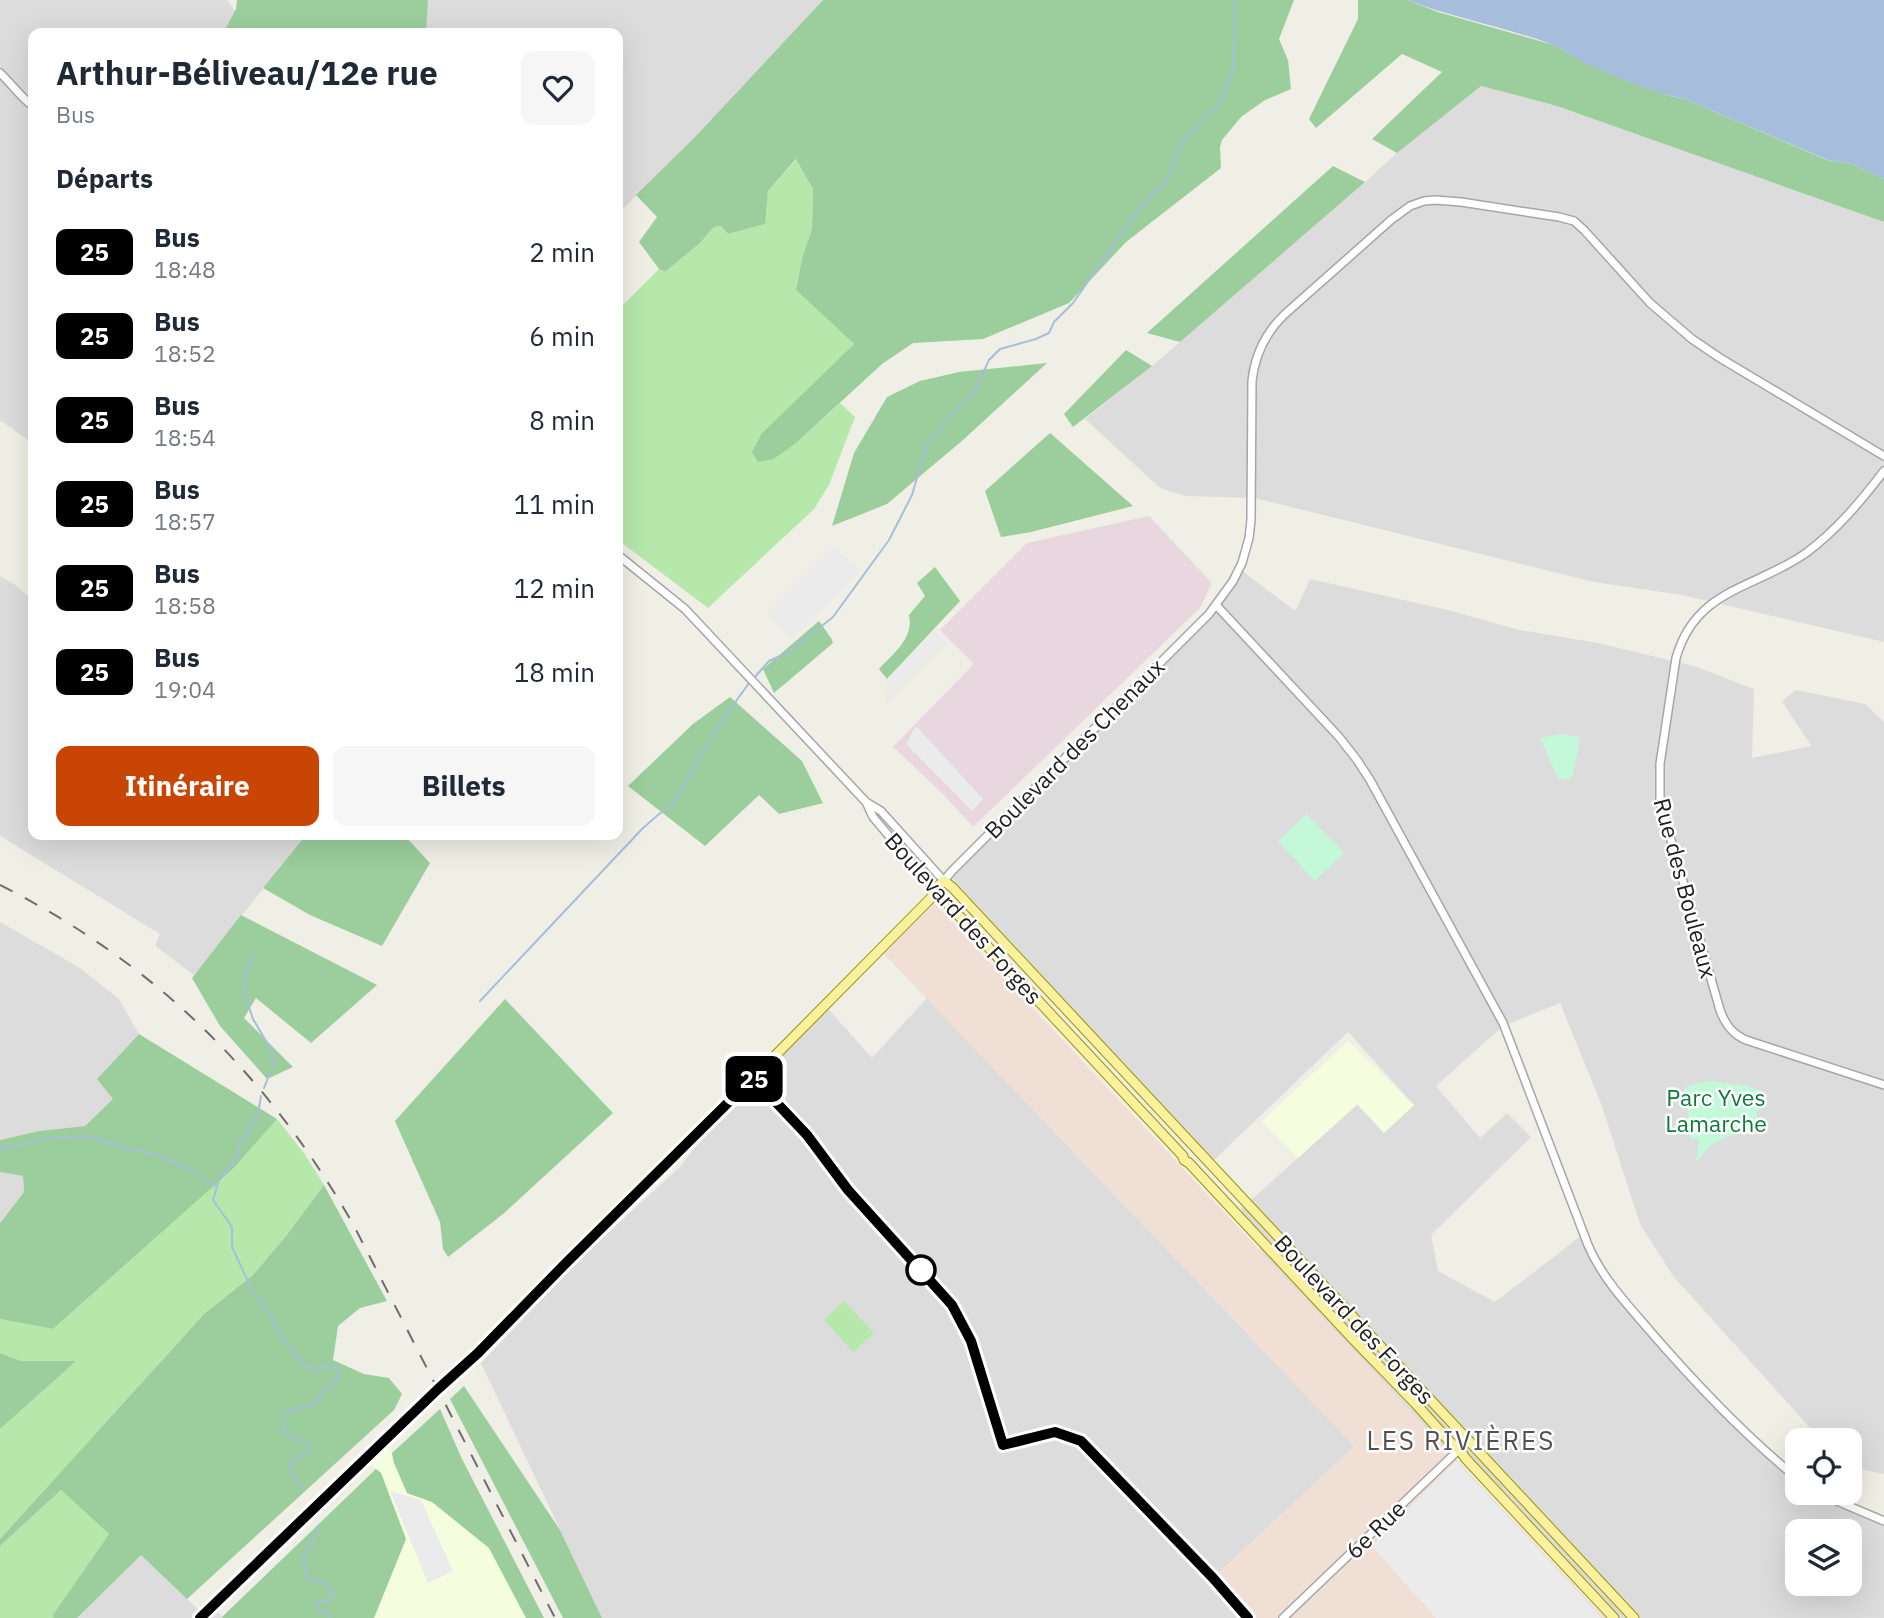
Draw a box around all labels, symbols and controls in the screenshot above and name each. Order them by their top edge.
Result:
text: Arthur-Béliveau/12e rue [56,51,438,94]
button: heart [521,51,595,125]
text: Bus [56,99,95,129]
text: Départs [56,161,153,195]
text: Bus [154,220,200,254]
text: 2 min [529,235,595,269]
text: 25 [80,236,109,268]
text: 18:48 [154,254,216,284]
text: Bus [154,304,200,338]
text: 6 min [529,319,595,353]
text: 25 [80,320,109,352]
text: 18:52 [154,338,216,368]
text: Bus [154,388,200,422]
text: 8 min [529,403,595,437]
text: 25 [80,404,109,436]
text: 18:54 [154,422,216,452]
text: Bus [154,472,200,506]
text: 11 min [514,487,595,521]
text: 25 [80,488,109,520]
text: 18:57 [154,506,216,536]
text: Bus [154,556,200,590]
text: 12 min [514,571,595,605]
text: 25 [80,572,109,604]
text: 18:58 [154,590,216,620]
text: Bus [154,640,200,674]
street label: Boulevard des Chenaux [978,651,1171,844]
text: 18 min [514,655,595,689]
text: 25 [80,656,109,688]
text: 19:04 [154,674,216,704]
button: Itinéraire [56,746,319,826]
button: Billets [333,746,595,826]
street label: Rue des Bouleaux [1648,795,1725,982]
street label: Boulevard des Forges [879,826,1049,1010]
line badge: 25 [722,1056,786,1102]
text: 25 [740,1063,768,1095]
park label: Parc Yves Lamarche [1665,1082,1767,1138]
street label: Boulevard des Forges [1268,1228,1442,1410]
unlabelled marker [906,1255,936,1285]
district label: LES RIVIÈRES [1367,1423,1555,1457]
map controls [1785,1428,1862,1596]
button: locate [1785,1428,1862,1505]
street label: 6e Rue [1339,1493,1411,1565]
button: layers [1785,1519,1862,1596]

